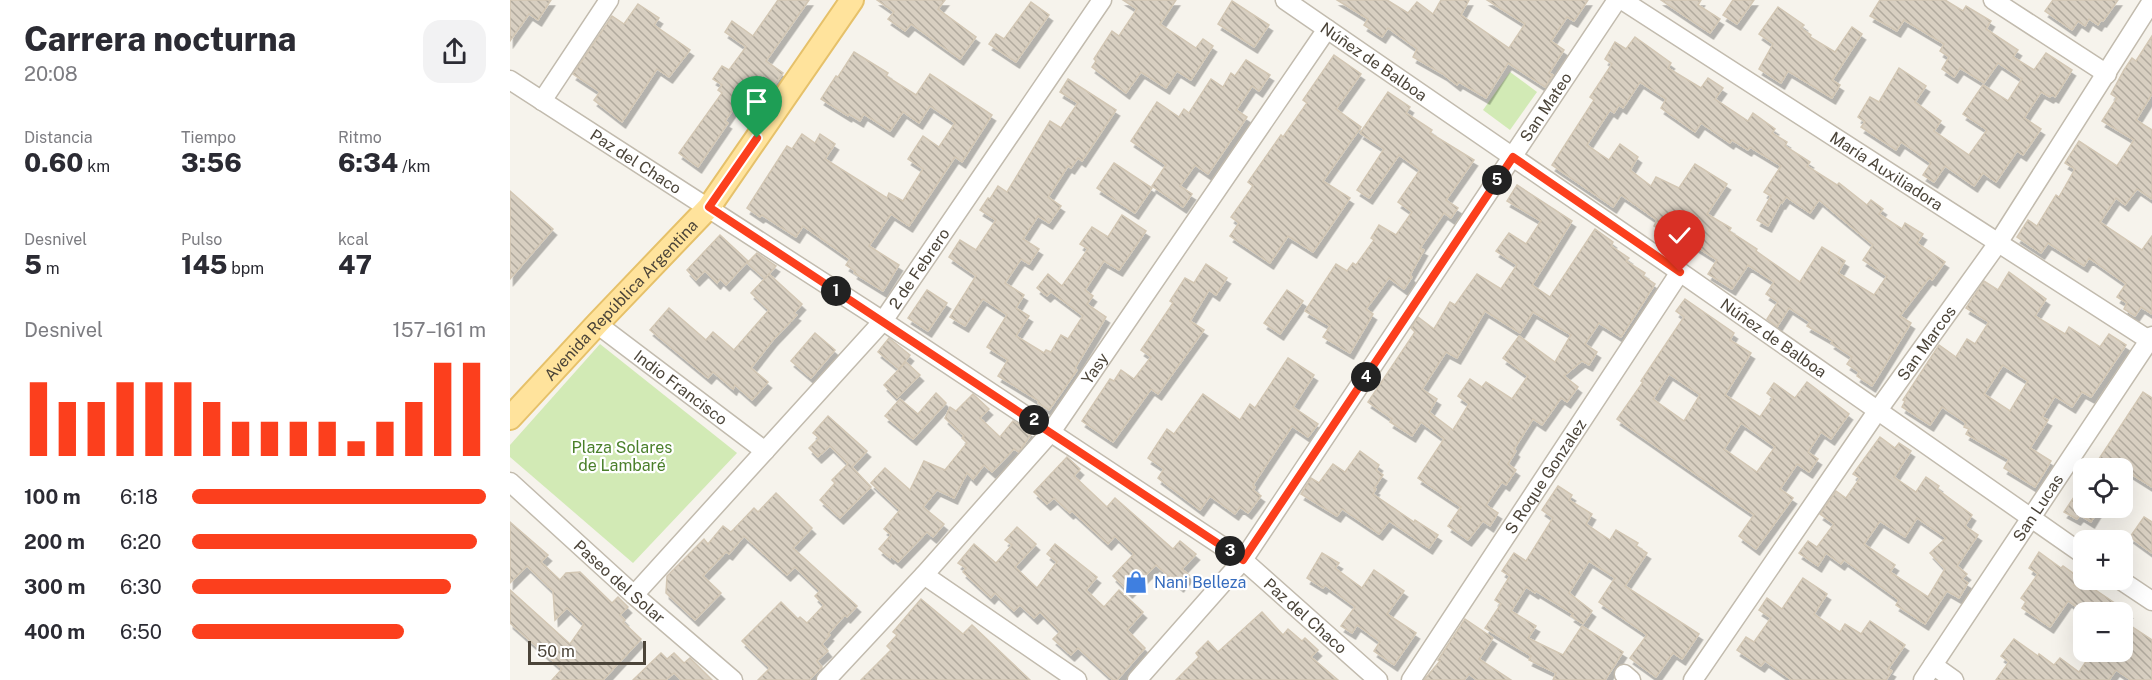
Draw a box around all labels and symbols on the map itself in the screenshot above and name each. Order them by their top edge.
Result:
street label: Núñez de Balboa [1317,18,1431,105]
street label: San Mateo [1516,69,1576,145]
pin [731,76,782,138]
street label: Paz del Chaco [587,126,685,198]
street label: María Auxiliadora [1826,128,1946,215]
pin: 5 [1482,165,1512,195]
pin [1654,210,1705,272]
street label: Avenida República Argentina [541,216,702,385]
street label: 2 de Febrero [885,224,954,313]
pin: 1 [821,276,851,306]
street label: Núñez de Balboa [1717,294,1830,382]
street label: San Marcos [1893,302,1960,384]
street label: Indio Francisco [630,346,731,429]
street label: Yasy [1078,349,1113,388]
pin: 4 [1351,362,1381,392]
pin: 2 [1019,405,1049,435]
street label: S Roque Gonzalez [1501,415,1591,538]
park label: Plaza Solares de Lambaré [572,438,672,475]
street label: San Lucas [2009,471,2067,545]
street label: Paseo del Solar [570,536,669,627]
pin: 3 [1215,536,1245,566]
shop icon: Nani Belleza [1123,569,1149,595]
place label: Nani Belleza [1154,573,1246,592]
street label: Paz del Chaco [1260,574,1351,658]
scale bar [528,638,646,666]

